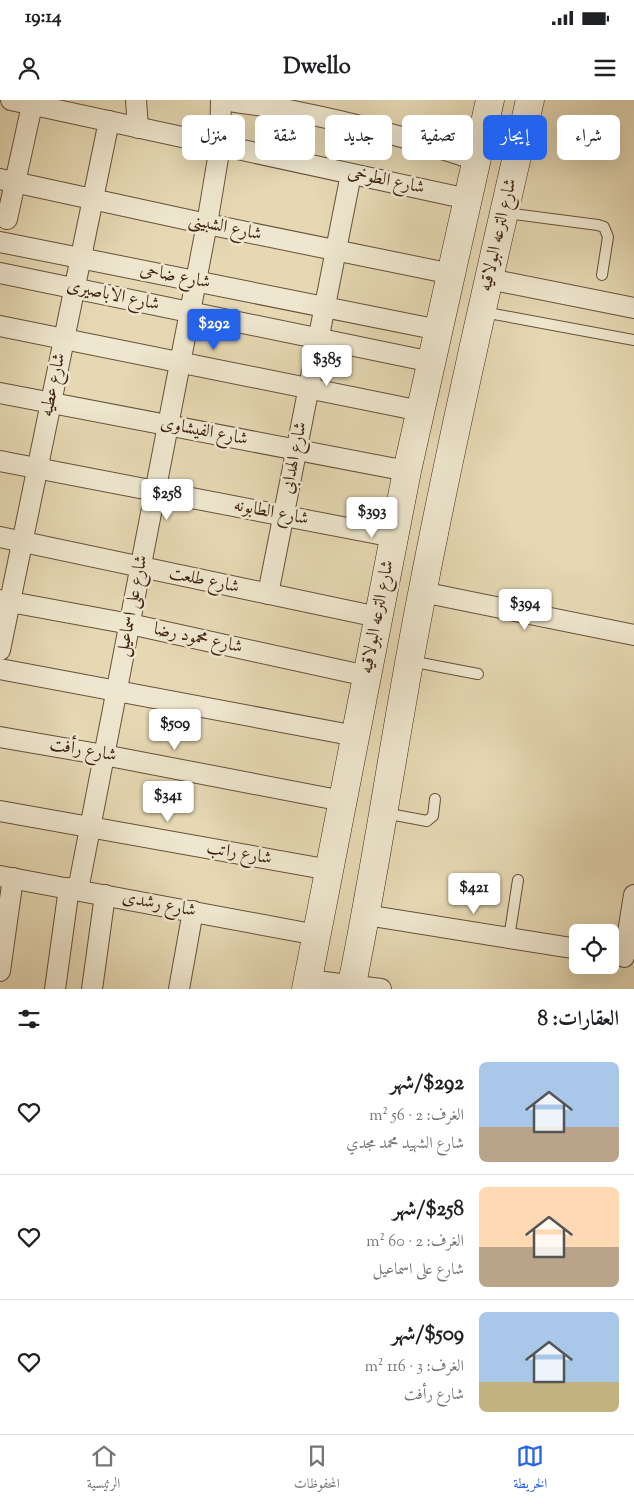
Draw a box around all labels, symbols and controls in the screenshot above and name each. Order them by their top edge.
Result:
text: 19:14 [25,4,61,31]
text: Dwello [283,52,351,84]
icon: person [15,54,43,82]
icon: menu [591,54,619,82]
chip: منزل [182,115,245,160]
chip: شقة [255,115,315,160]
chip: جديد [325,115,392,160]
chip: تصفية [402,115,473,160]
chip: إيجار [483,115,547,160]
chip: شراء [557,115,620,160]
street label: شارع الطوخى [345,160,427,202]
street label: شارع الترعه البولاقيه [473,176,525,294]
street label: شارع الشبينى [186,208,264,248]
street label: شارع ضاحى [137,257,213,297]
street label: شارع الاباصيرى [64,273,162,319]
pin: $292 [184,308,244,351]
text: $292 [198,313,230,336]
pin: $385 [297,344,357,387]
text: $385 [313,349,341,372]
street label: شارع عطيه [35,351,73,419]
street label: شارع الفيشاوى [158,411,250,453]
street label: شارع الهدابى [275,420,315,496]
pin: $258 [137,478,197,521]
text: $258 [152,483,182,506]
street label: شارع الطابونه [231,493,311,533]
pin: $393 [342,496,402,539]
text: $393 [357,501,387,524]
street label: شارع على اسماعيل [110,553,156,659]
street label: شارع الترعه البولاقيه [354,558,402,676]
street label: شارع طلعت [166,561,242,601]
pin: $394 [495,588,555,631]
text: $394 [510,593,540,616]
street label: شارع محمود رضا [151,617,245,661]
pin: $509 [145,708,205,751]
text: $509 [160,713,190,736]
street label: شارع رأفت [47,730,119,770]
pin: $341 [138,780,198,823]
text: $341 [154,785,182,808]
street label: شارع راتب [204,835,274,873]
pin: $421 [444,872,504,915]
text: $421 [459,877,489,900]
street label: شارع رشدى [120,885,198,925]
map controls [569,924,619,974]
button: locate [569,924,619,974]
icon: filters [15,1005,43,1033]
text: العقارات: 8 [538,1005,619,1035]
text: $292/شهر [390,1069,464,1099]
icon: home [519,1082,579,1142]
icon: heart [15,1098,43,1126]
text: الغرف: 2 · 56 m² [369,1105,464,1128]
text: شارع الشهيد محمد مجدي [346,1133,464,1156]
text: $258/شهر [392,1195,464,1225]
icon: home [519,1207,579,1267]
icon: heart [15,1223,43,1251]
text: الغرف: 2 · 60 m² [366,1231,464,1254]
text: شارع على اسماعيل [372,1259,464,1282]
text: $509/شهر [391,1320,464,1350]
icon: home [519,1332,579,1392]
icon: heart [15,1348,43,1376]
text: الغرف: 3 · 116 m² [365,1356,464,1379]
text: شارع رأفت [404,1384,464,1407]
tab: الرئيسية [87,1442,120,1497]
tab: المحفوظات [294,1442,340,1497]
tab: الخريطة [513,1442,547,1497]

